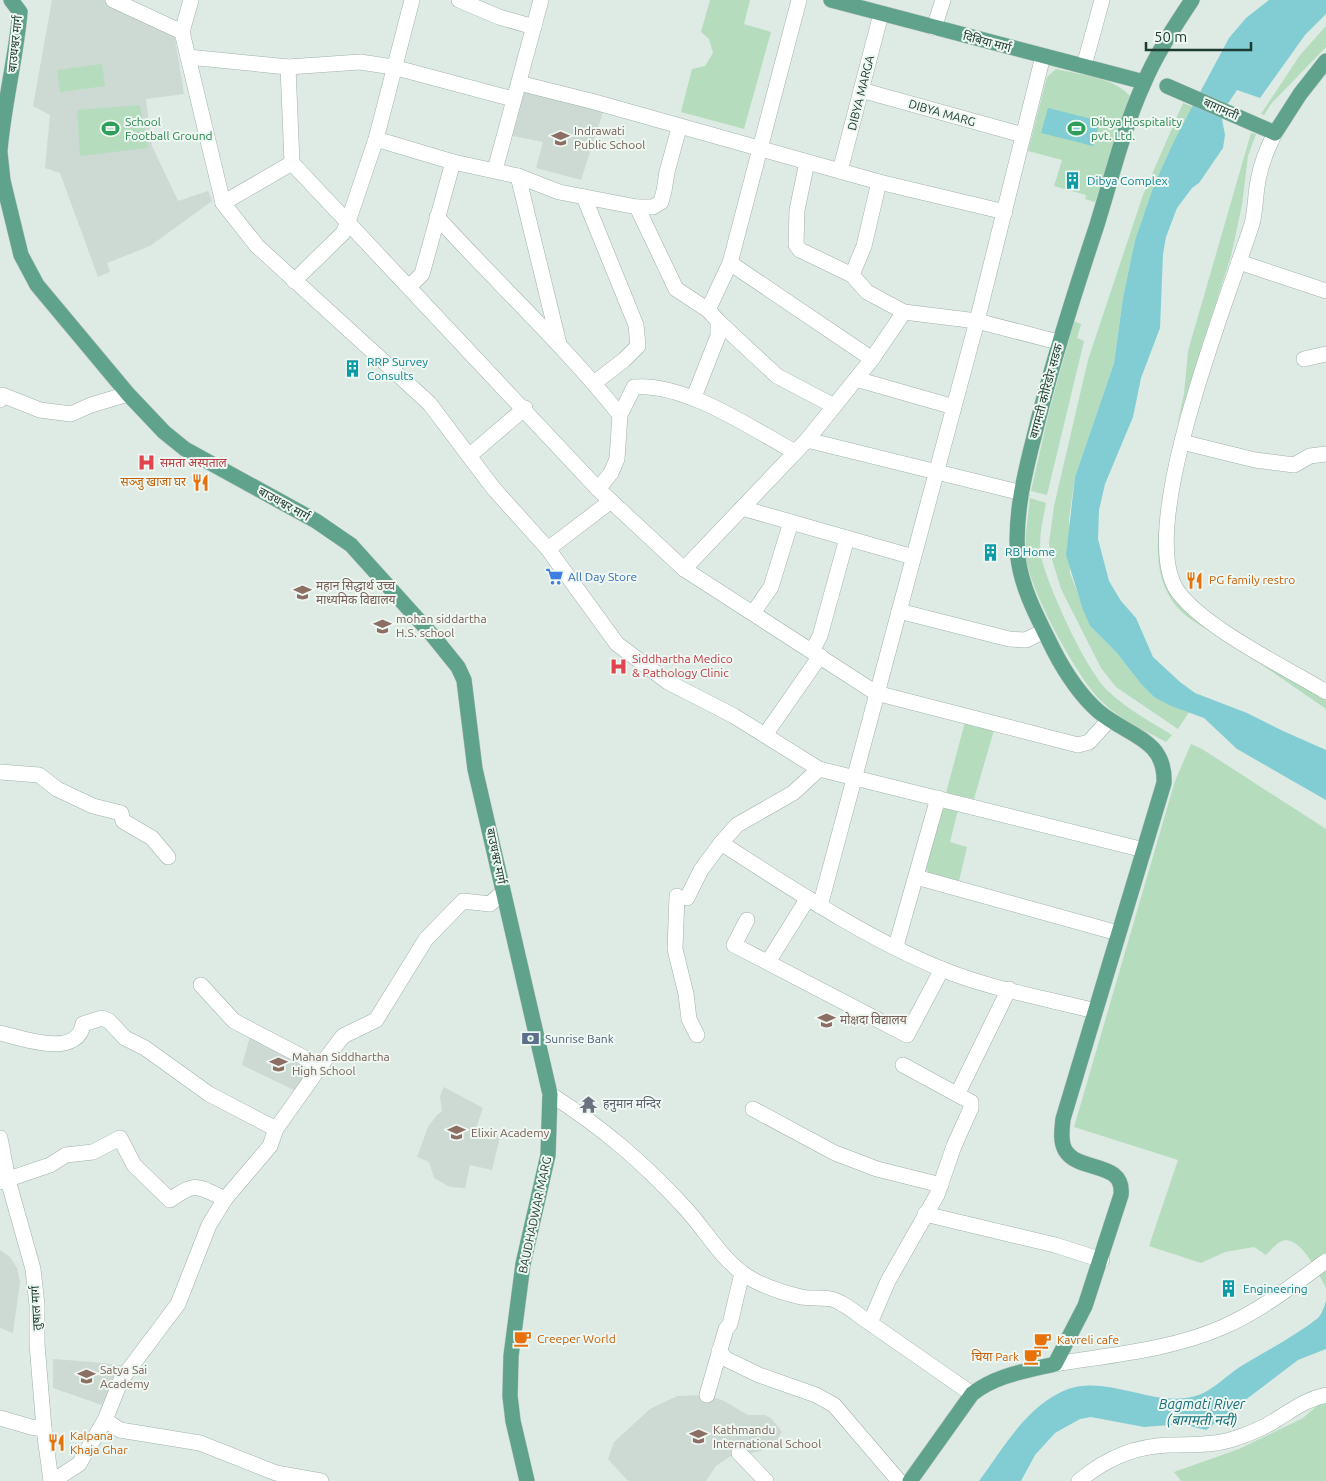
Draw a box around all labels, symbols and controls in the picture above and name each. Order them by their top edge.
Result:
street label: बाउधश्वर मार्ग [5,14,24,73]
scale bar [1146,20,1251,52]
street label: दिबिया मार्ग [962,28,1014,54]
text: 50 m [1154,28,1187,45]
street label: DIBYA MARGA [845,54,876,132]
street label: बागामती [1202,94,1242,122]
street label: DIBYA MARG [907,97,977,128]
place label: School Football Ground [125,115,213,142]
place label: Dibya Hospitality pvt. Ltd. [1091,115,1182,142]
sports icon: School Football Ground [101,119,121,139]
sports icon: Dibya Hospitality pvt. Ltd. [1067,119,1087,139]
place label: Indrawati Public School [574,124,645,151]
school or university icon: Indrawati Public School [550,128,570,148]
building icon: Dibya Complex [1063,171,1083,191]
place label: Dibya Complex [1087,174,1168,187]
street label: बागमती कोरिडोर सडक [1026,341,1065,440]
place label: RRP Survey Consults [367,355,428,382]
building icon: RRP Survey Consults [343,359,363,379]
hospital icon: समता अस्पताल [136,453,156,473]
place label: समता अस्पताल [160,456,228,469]
restaurant icon: सञ्जु खाजा घर [190,472,210,492]
place label: सञ्जु खाजा घर [121,475,187,490]
street label: बाउधश्वर मार्ग [256,484,313,524]
building icon: RB Home [981,542,1001,562]
place label: RB Home [1005,545,1055,558]
supermarket icon: All Day Store [544,567,564,587]
place label: All Day Store [568,570,637,583]
restaurant icon: PG family restro [1185,570,1205,590]
place label: PG family restro [1209,573,1295,586]
place label: महान सिद्धार्थ उच्च माध्यमिक विद्यालय [316,578,397,606]
school or university icon: महान सिद्धार्थ उच्च माध्यमिक विद्यालय [292,583,312,603]
place label: mohan siddartha H.S. school [396,612,487,639]
school or university icon: mohan siddartha H.S. school [372,616,392,636]
place label: Siddhartha Medico & Pathology Clinic [632,652,733,679]
hospital icon: Siddhartha Medico & Pathology Clinic [608,656,628,676]
street label: बाउधश्वर मार्ग [484,827,509,886]
school or university icon: मोक्षदा विद्यालय [816,1010,836,1030]
place label: मोक्षदा विद्यालय [840,1012,908,1026]
bank icon: Sunrise Bank [521,1029,541,1049]
place label: Sunrise Bank [545,1032,614,1045]
place label: Mahan Siddhartha High School [292,1050,390,1077]
school or university icon: Mahan Siddhartha High School [268,1054,288,1074]
temple icon: हनुमान मन्दिर [579,1094,599,1114]
place label: हनुमान मन्दिर [603,1096,662,1112]
school or university icon: Elixir Academy [447,1123,467,1143]
place label: Elixir Academy [471,1126,550,1139]
street label: BAUDHADWAR MARG [516,1155,553,1275]
building icon: Engineering [1219,1279,1239,1299]
place label: Engineering [1243,1282,1308,1295]
street label: तुषाल मार्ग [28,1284,45,1331]
cafe icon: Creeper World [513,1329,533,1349]
cafe icon: Kavreli cafe [1033,1330,1053,1350]
place label: Creeper World [537,1332,616,1345]
place label: Kavreli cafe [1057,1333,1119,1346]
cafe icon: चिया Park [1023,1347,1043,1367]
place label: चिया Park [972,1349,1019,1363]
place label: Satya Sai Academy [100,1363,150,1390]
school or university icon: Satya Sai Academy [76,1367,96,1387]
water label: Bagmati River (बागमती नदी) [1159,1396,1246,1428]
place label: Kathmandu International School [713,1423,821,1450]
school or university icon: Kathmandu International School [689,1427,709,1447]
place label: Kalpana Khaja Ghar [70,1429,128,1456]
restaurant icon: Kalpana Khaja Ghar [46,1433,66,1453]

